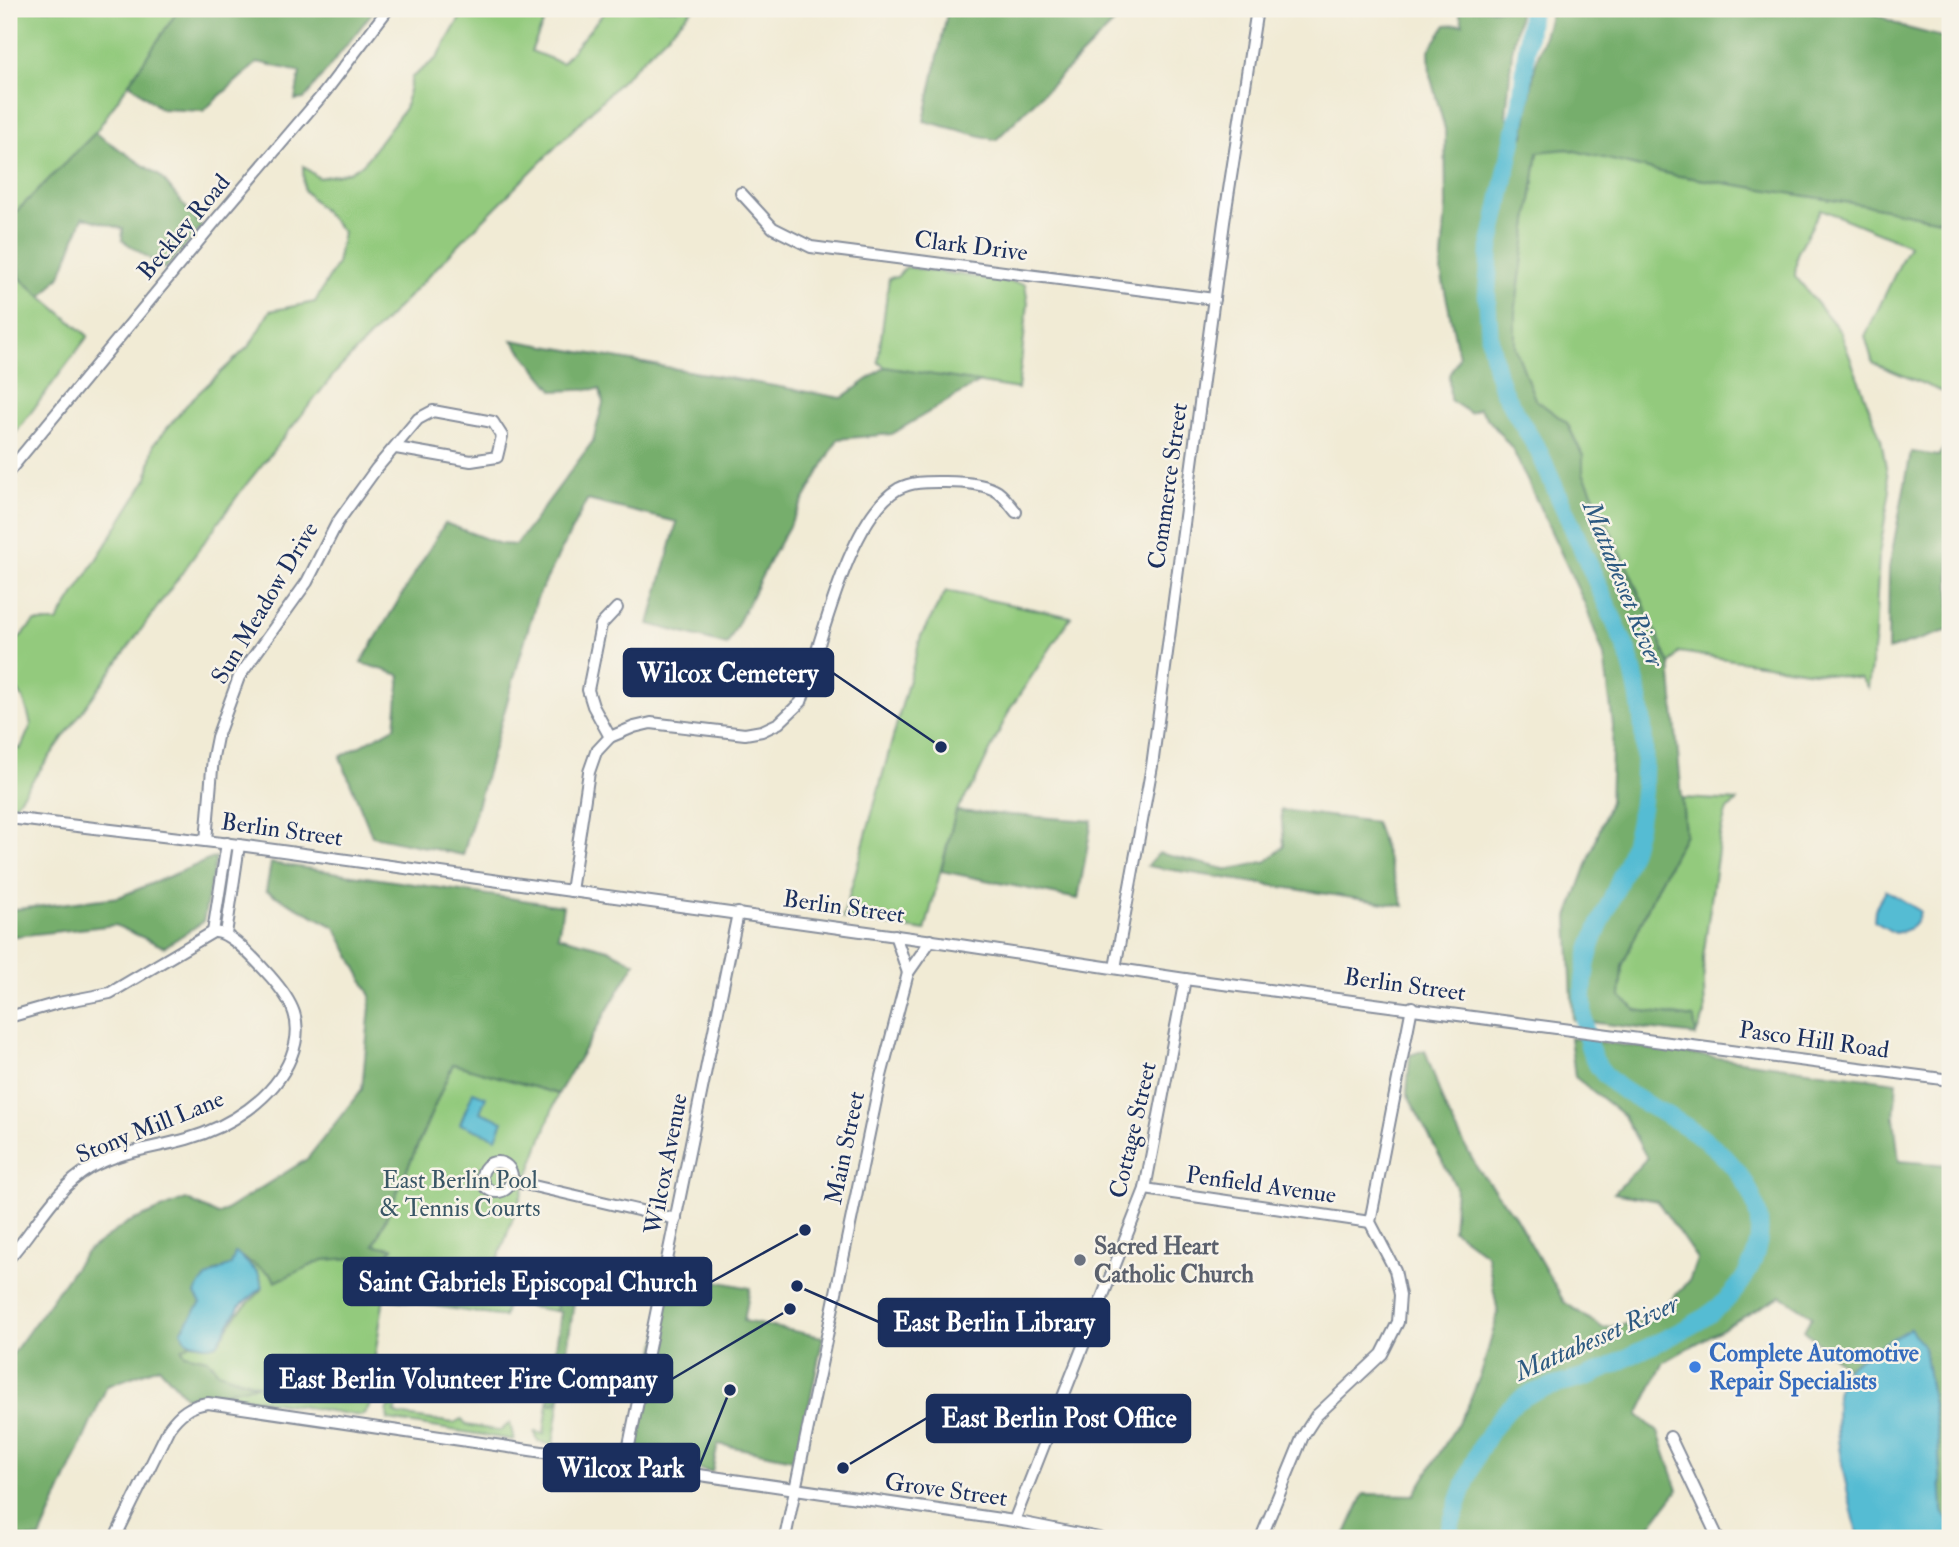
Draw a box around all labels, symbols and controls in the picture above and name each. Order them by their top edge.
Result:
street label: Beckley Road [131,168,237,286]
street label: Clark Drive [913,224,1029,268]
street label: Commerce Street [1141,401,1195,571]
water label: Mattabesset River [1574,495,1671,673]
street label: Sun Meadow Drive [204,516,326,690]
callout: Wilcox Cemetery [624,649,833,696]
text: Wilcox Cemetery [637,658,820,691]
street label: Berlin Street [219,806,345,854]
street label: Berlin Street [781,883,907,931]
street label: Berlin Street [1342,961,1468,1009]
street label: Pasco Hill Road [1737,1014,1891,1066]
street label: Cottage Street [1102,1058,1164,1201]
street label: Stony Mill Lane [71,1083,229,1171]
street label: Main Street [818,1089,872,1207]
street label: Wilcox Avenue [637,1091,695,1238]
street label: Penfield Avenue [1184,1159,1338,1211]
park label: East Berlin Pool & Tennis Courts [380,1165,540,1224]
place label: Sacred Heart Catholic Church [1094,1231,1254,1290]
marker: Sacred Heart Catholic Church [1072,1252,1088,1268]
callout: Saint Gabriels Episcopal Church [344,1258,711,1305]
text: Saint Gabriels Episcopal Church [359,1267,698,1300]
water label: Mattabesset River [1508,1287,1685,1389]
callout: East Berlin Library [879,1299,1109,1346]
text: East Berlin Library [893,1307,1097,1340]
place label: Complete Automotive Repair Specialists [1709,1338,1919,1397]
callout: East Berlin Volunteer Fire Company [265,1355,672,1402]
marker: Complete Automotive Repair Specialists [1687,1359,1703,1375]
text: East Berlin Volunteer Fire Company [279,1364,659,1397]
callout: East Berlin Post Office [927,1395,1190,1442]
text: East Berlin Post Office [941,1403,1177,1435]
callout: Wilcox Park [544,1444,699,1491]
text: Wilcox Park [557,1453,685,1485]
street label: Grove Street [883,1466,1009,1514]

